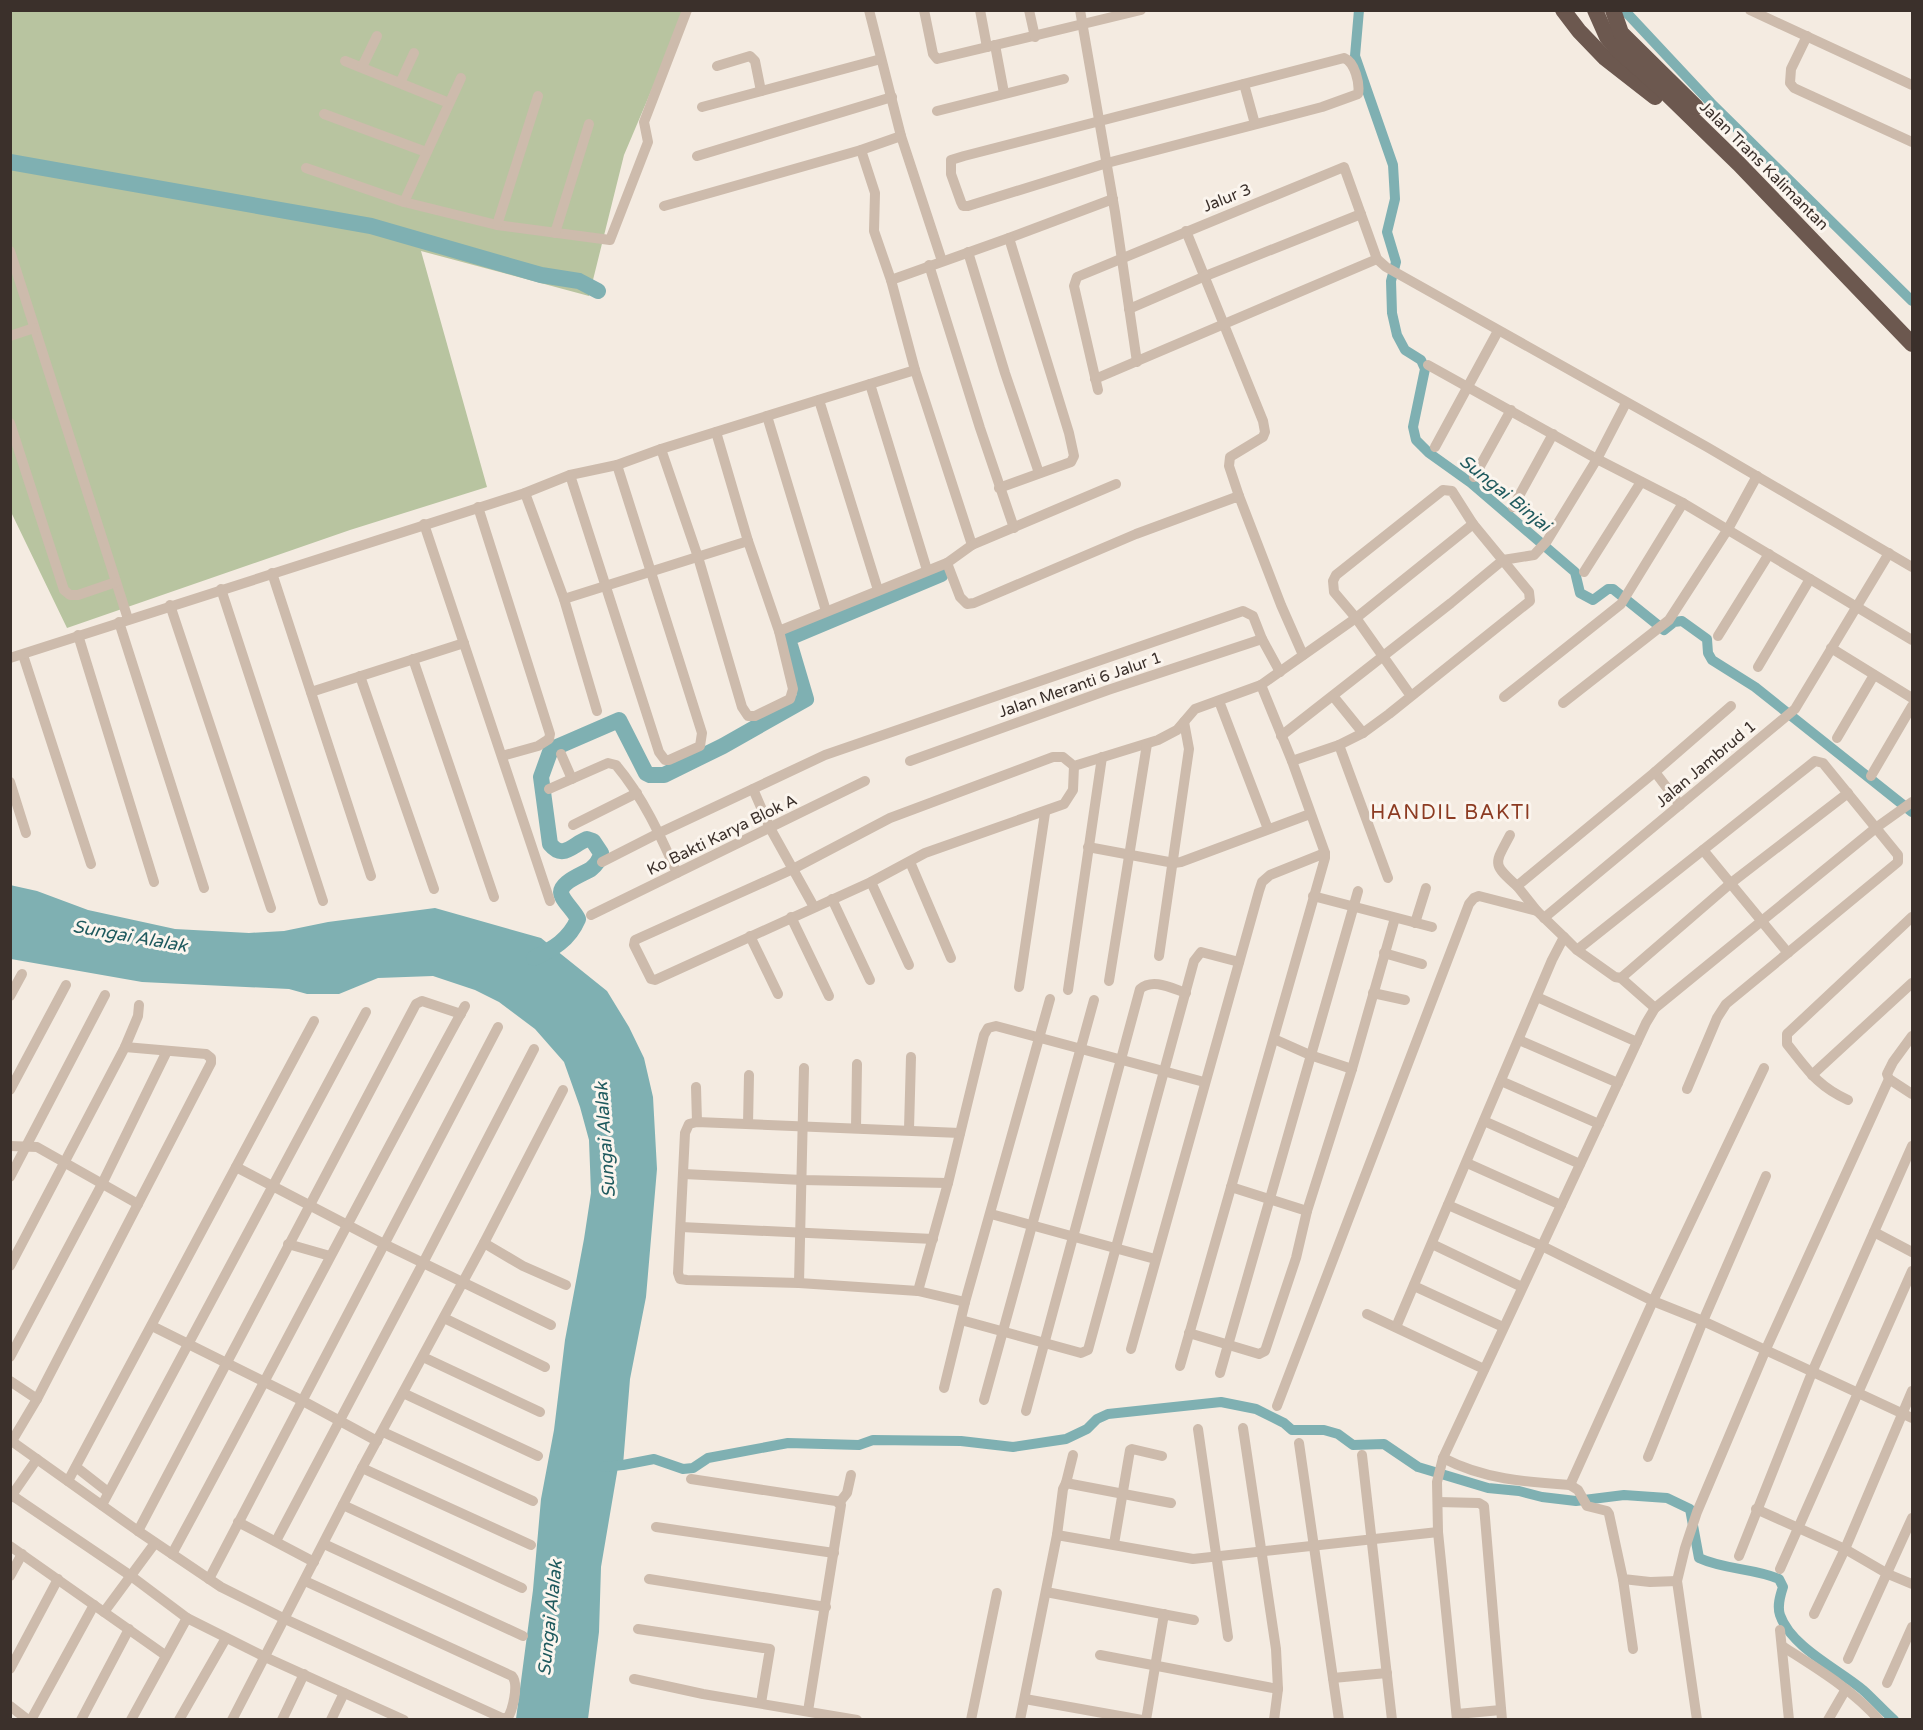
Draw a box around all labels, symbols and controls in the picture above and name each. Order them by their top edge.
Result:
street label: Jalan Trans Kalimantan [1695,97,1833,235]
street label: Jalur 3 [1200,179,1254,217]
water label: Sungai Binjai [1455,450,1557,538]
street label: Jalan Meranti 6 Jalur 1 [996,648,1164,722]
street label: Jalan Jambrud 1 [1652,716,1760,812]
street label: Ko Bakti Karya Blok A [644,790,800,880]
district label: HANDIL BAKTI [1370,801,1532,825]
water label: Sungai Alalak [71,915,190,957]
water label: Sungai Alalak [590,1080,620,1199]
water label: Sungai Alalak [533,1558,567,1677]

